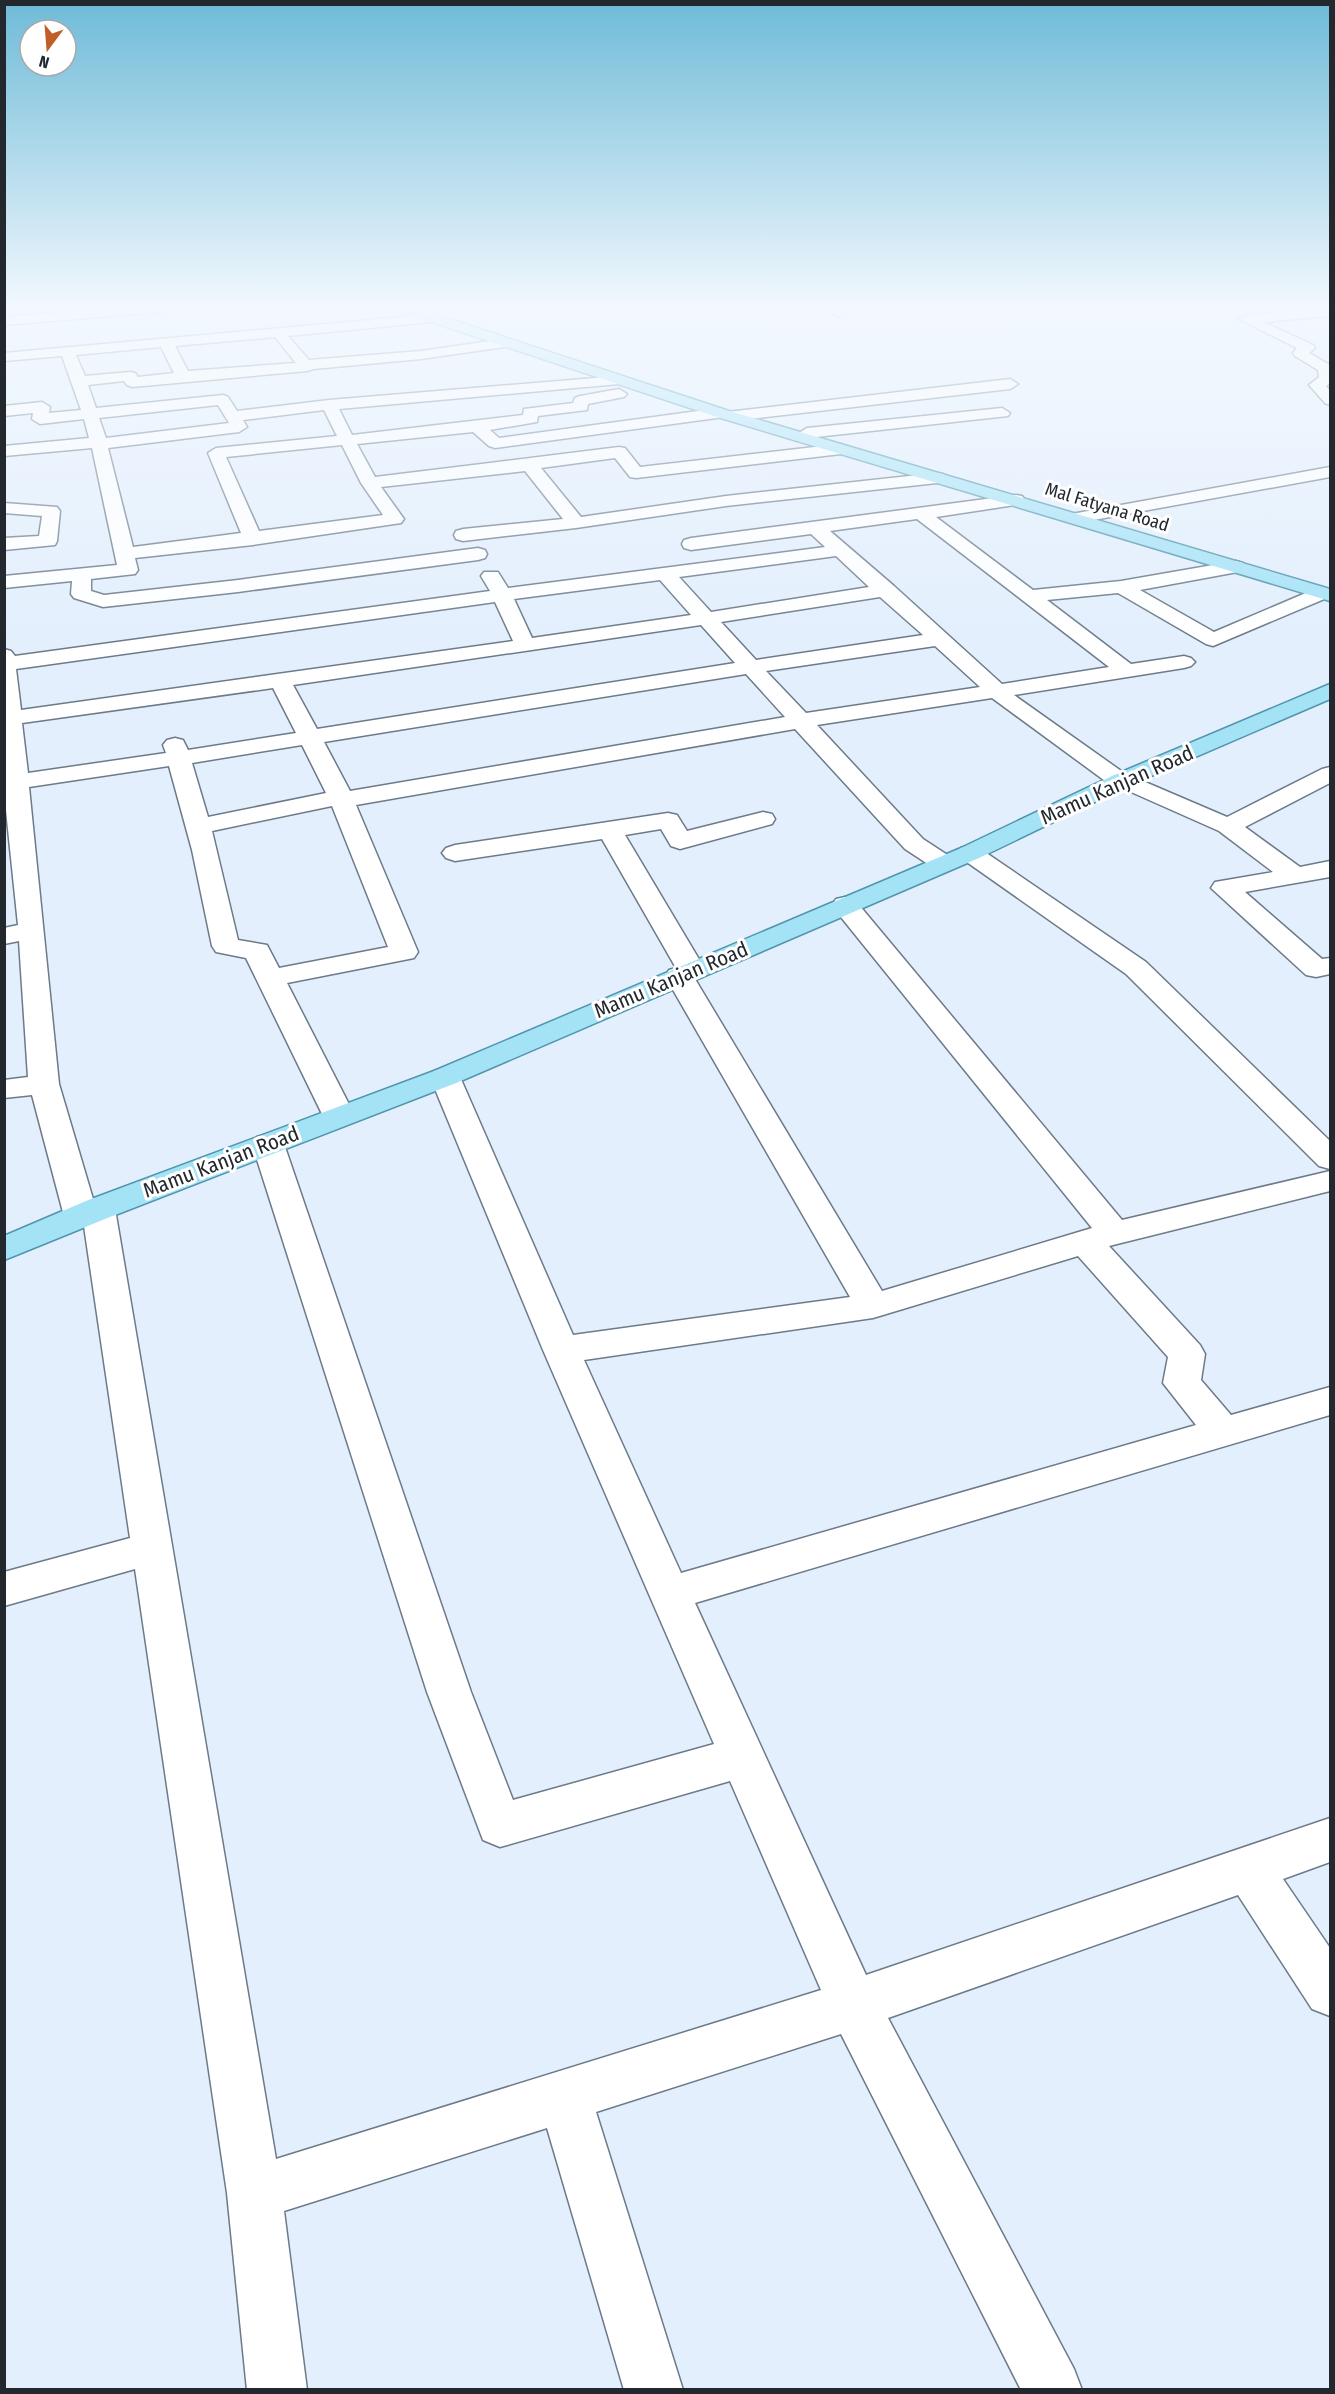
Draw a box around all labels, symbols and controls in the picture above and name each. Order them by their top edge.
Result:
north arrow [18,18,78,78]
text: N [37,51,51,72]
street label: Mal Fatyana Road [1042,478,1172,536]
street label: Mamu Kanjan Road [1036,740,1198,830]
street label: Mamu Kanjan Road [590,936,752,1024]
street label: Mamu Kanjan Road [139,1120,303,1204]

